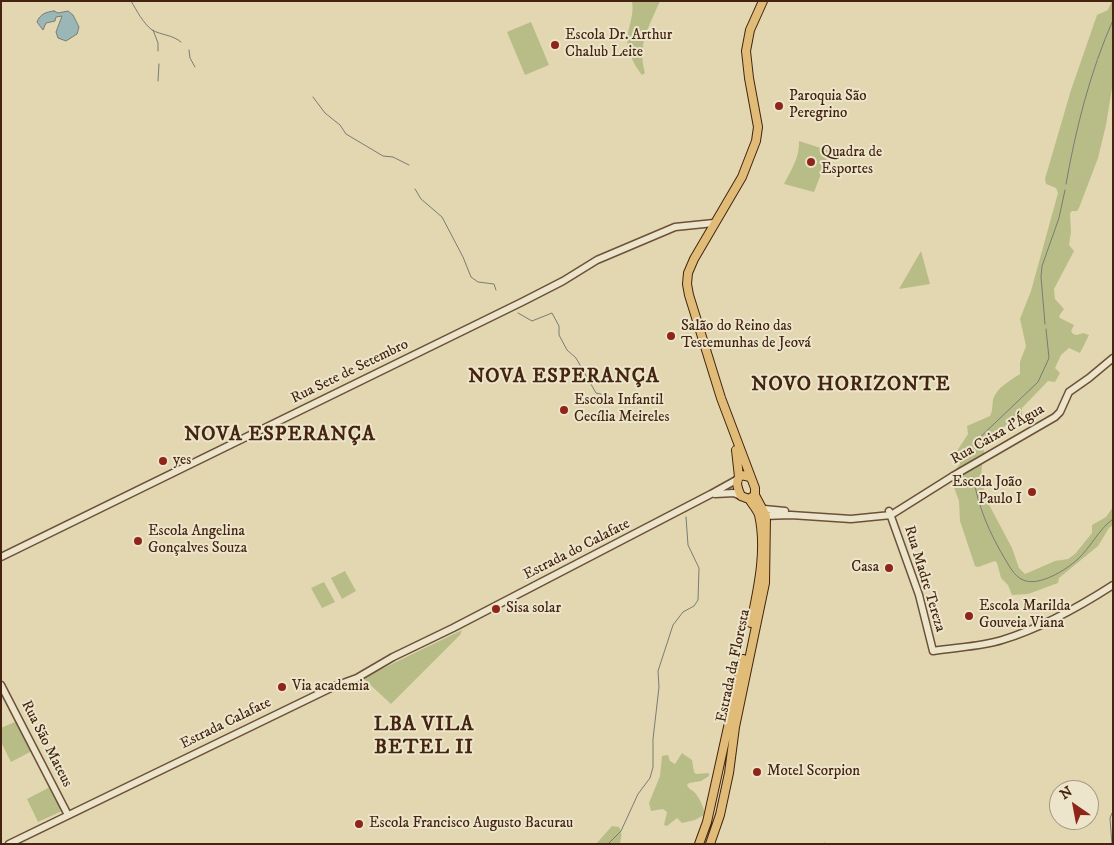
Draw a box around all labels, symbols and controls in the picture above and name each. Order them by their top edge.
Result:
place label: Escola Dr. Arthur Chalub Leite [565,27,672,62]
marker: Escola Dr. Arthur Chalub Leite [549,39,561,51]
place label: Paroquia São Peregrino [789,88,867,123]
marker: Paroquia São Peregrino [773,100,785,112]
place label: Quadra de Esportes [821,144,882,179]
marker: Quadra de Esportes [805,156,817,168]
place label: Salão do Reino das Testemunhas de Jeová [681,318,811,353]
marker: Salão do Reino das Testemunhas de Jeová [665,330,677,342]
street label: Rua Sete de Setembro [288,336,412,408]
district label: NOVA ESPERANÇA [466,366,662,390]
district label: NOVO HORIZONTE [750,374,952,398]
place label: Escola Infantil Cecília Meireles [574,392,670,427]
street label: Rua Caixa d'Água [948,401,1048,469]
marker: Escola Infantil Cecília Meireles [558,404,570,416]
district label: NOVA ESPERANÇA [182,424,378,448]
place label: yes [173,452,191,470]
marker: yes [157,455,169,467]
place label: Escola João Paulo I [952,474,1022,509]
marker: Escola João Paulo I [1026,486,1038,498]
street label: Estrada do Calafate [521,515,633,585]
place label: Escola Angelina Gonçalves Souza [148,523,247,558]
street label: Rua Madre Tereza [899,524,949,634]
marker: Escola Angelina Gonçalves Souza [132,535,144,547]
place label: Casa [851,559,879,577]
marker: Casa [883,562,895,574]
place label: Escola Marilda Gouveia Viana [979,598,1070,633]
place label: Sisa solar [506,600,561,618]
marker: Sisa solar [490,603,502,615]
street label: Estrada da Floresta [713,608,755,724]
marker: Escola Marilda Gouveia Viana [963,610,975,622]
place label: Via academia [292,678,369,696]
marker: Via academia [276,681,288,693]
street label: Estrada Calafate [178,694,274,754]
street label: Rua São Mateus [16,698,76,790]
district label: LBA VILA BETEL II [373,714,475,761]
place label: Motel Scorpion [767,763,860,781]
marker: Motel Scorpion [751,766,763,778]
north arrow [1049,780,1099,830]
text: N [1057,783,1076,804]
place label: Escola Francisco Augusto Bacurau [369,815,573,833]
marker: Escola Francisco Augusto Bacurau [353,818,365,830]

